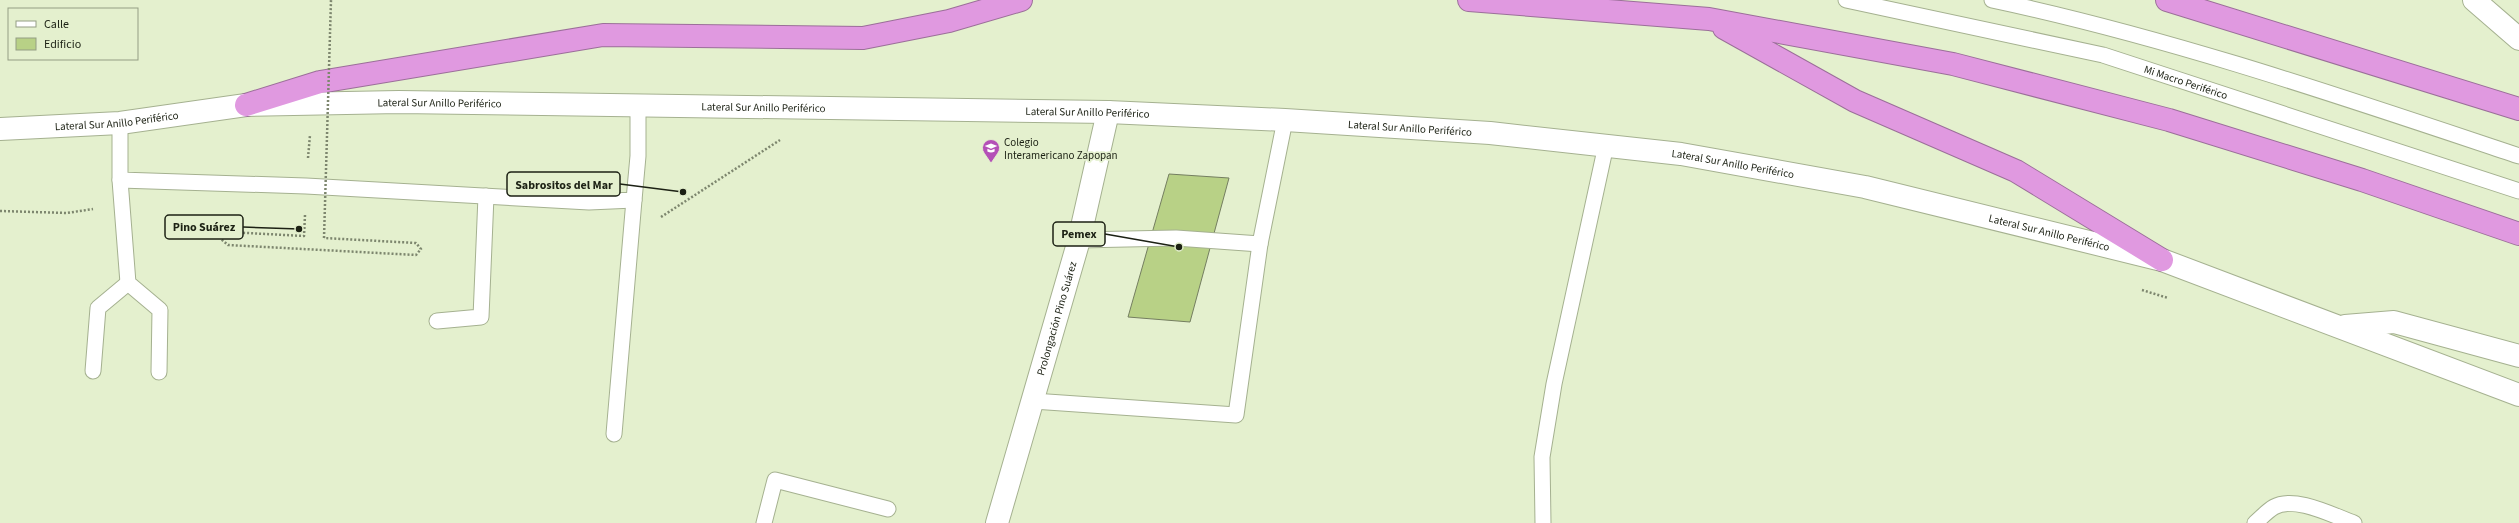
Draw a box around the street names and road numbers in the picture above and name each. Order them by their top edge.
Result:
street label: Mi Macro Periférico [2142,62,2230,103]
street label: Lateral Sur Anillo Periférico [377,95,502,111]
street label: Lateral Sur Anillo Periférico [701,99,826,116]
street label: Lateral Sur Anillo Periférico [1025,104,1150,122]
street label: Lateral Sur Anillo Periférico [54,108,180,134]
street label: Lateral Sur Anillo Periférico [1348,117,1473,140]
street label: Lateral Sur Anillo Periférico [1671,146,1795,182]
street label: Lateral Sur Anillo Periférico [1987,211,2111,255]
street label: Prolongación Pino Suárez [1033,259,1080,377]

